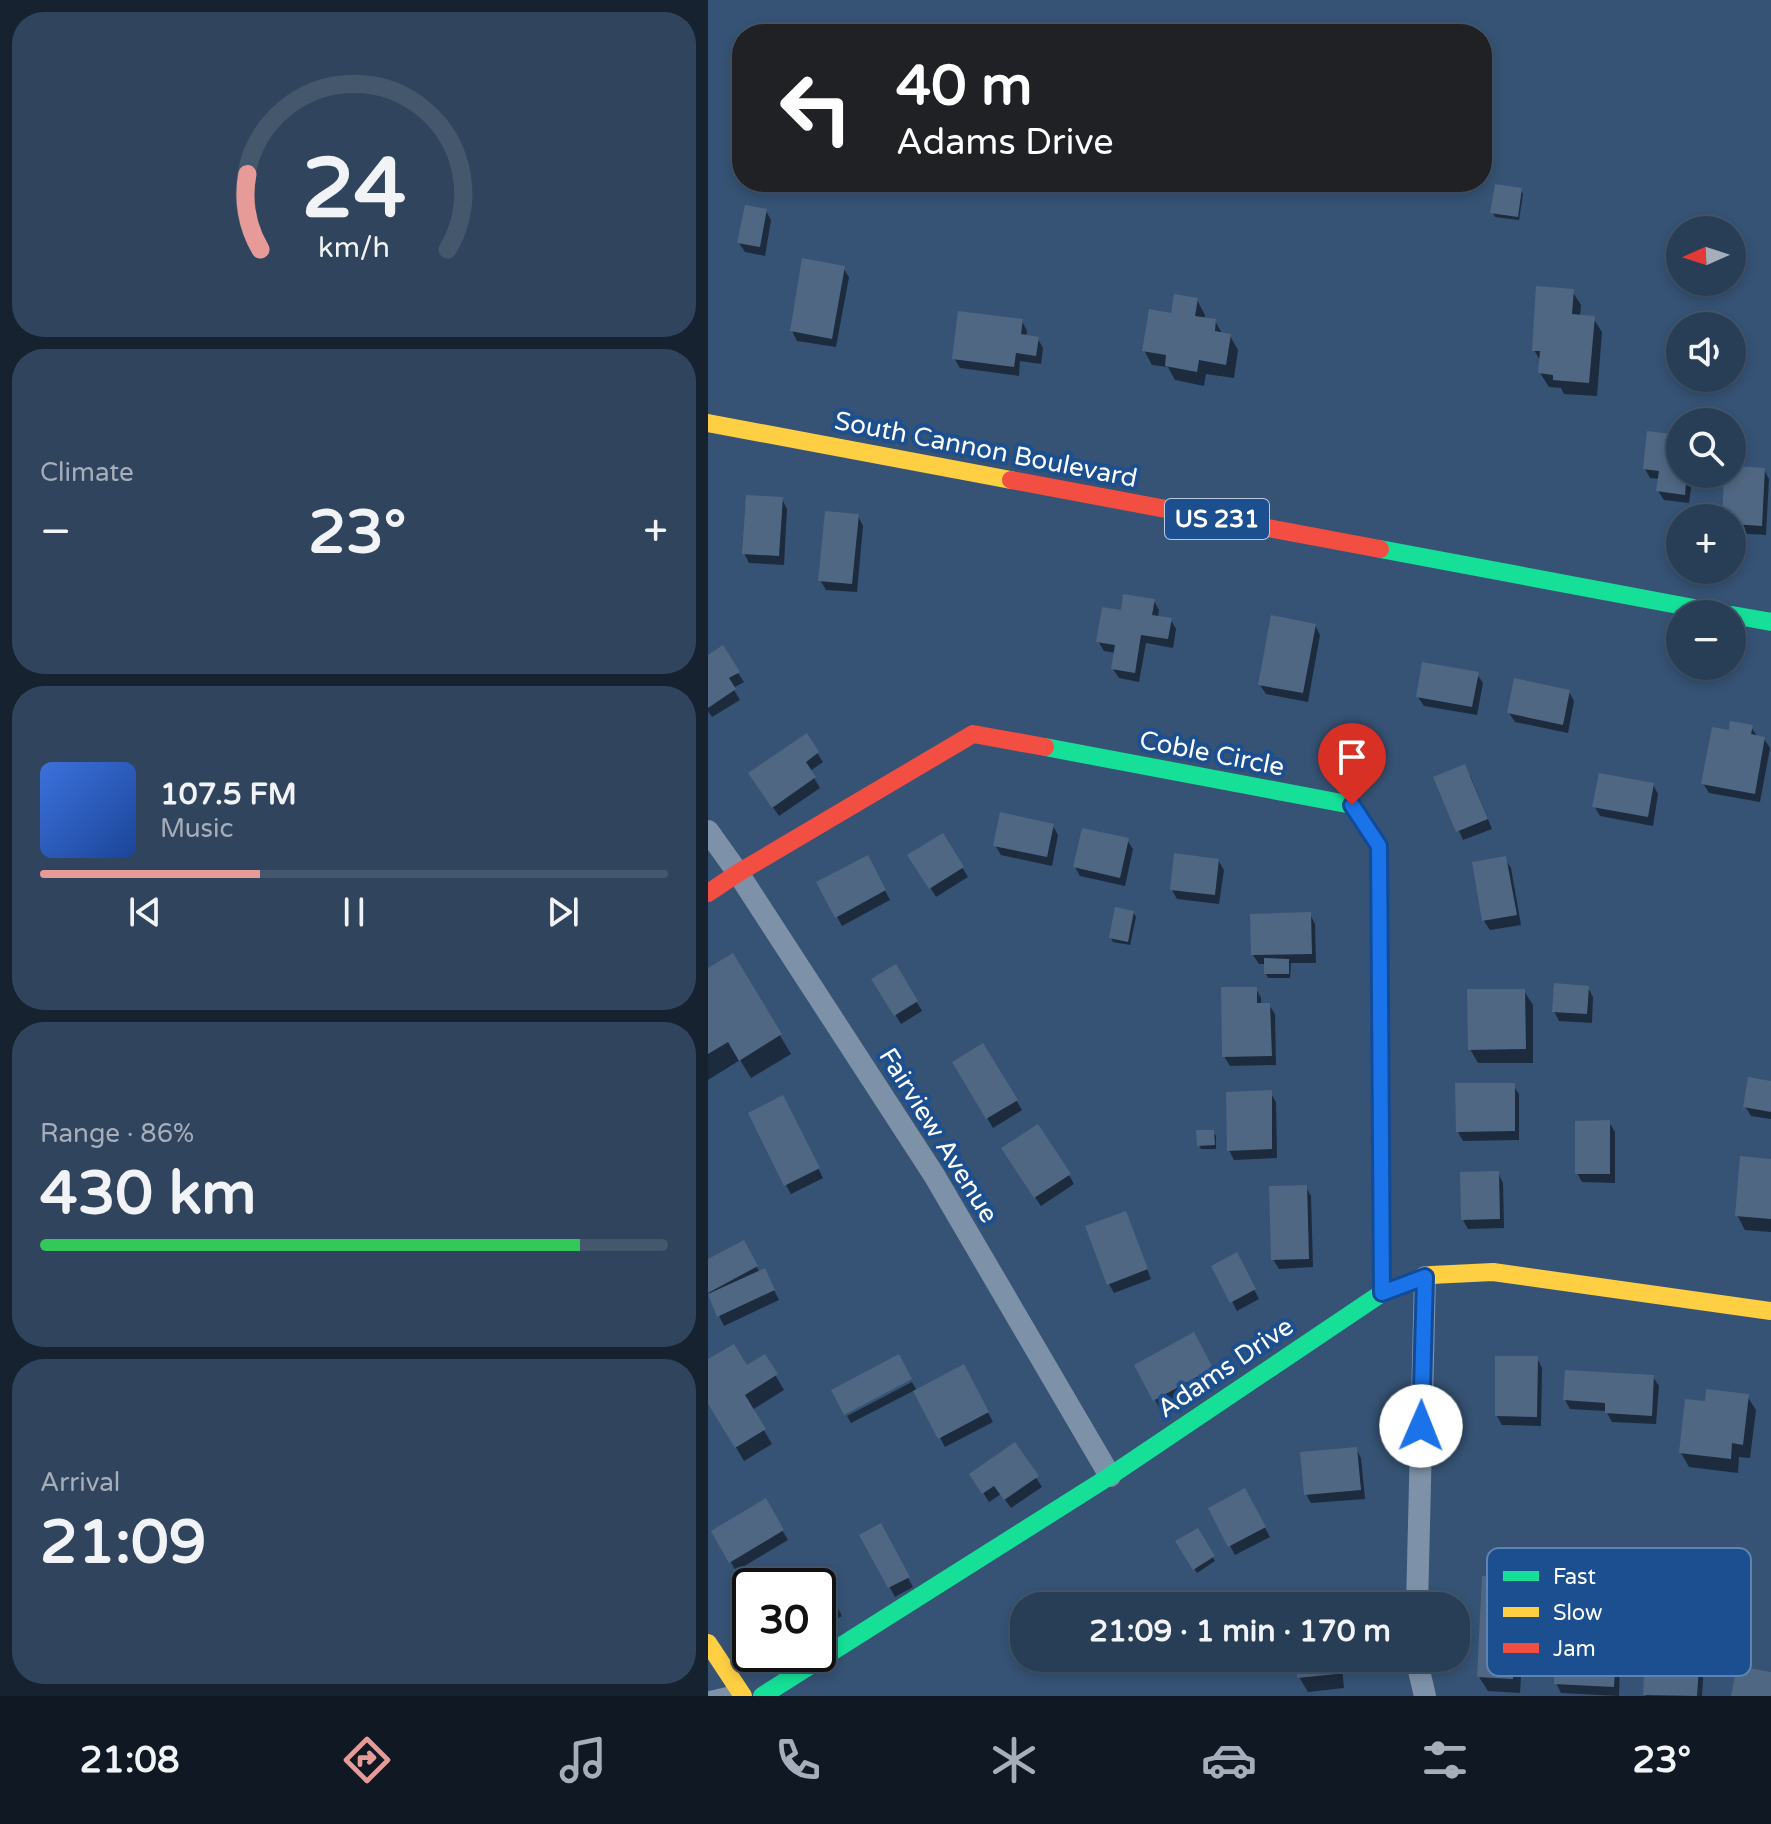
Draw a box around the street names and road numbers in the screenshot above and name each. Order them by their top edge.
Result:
street label: South Cannon Boulevard [832,405,1140,494]
road number: US 231 [1165,499,1269,539]
street label: Coble Circle [1137,724,1287,783]
street label: Fairview Avenue [872,1042,1005,1228]
street label: Adams Drive [1151,1311,1299,1424]

